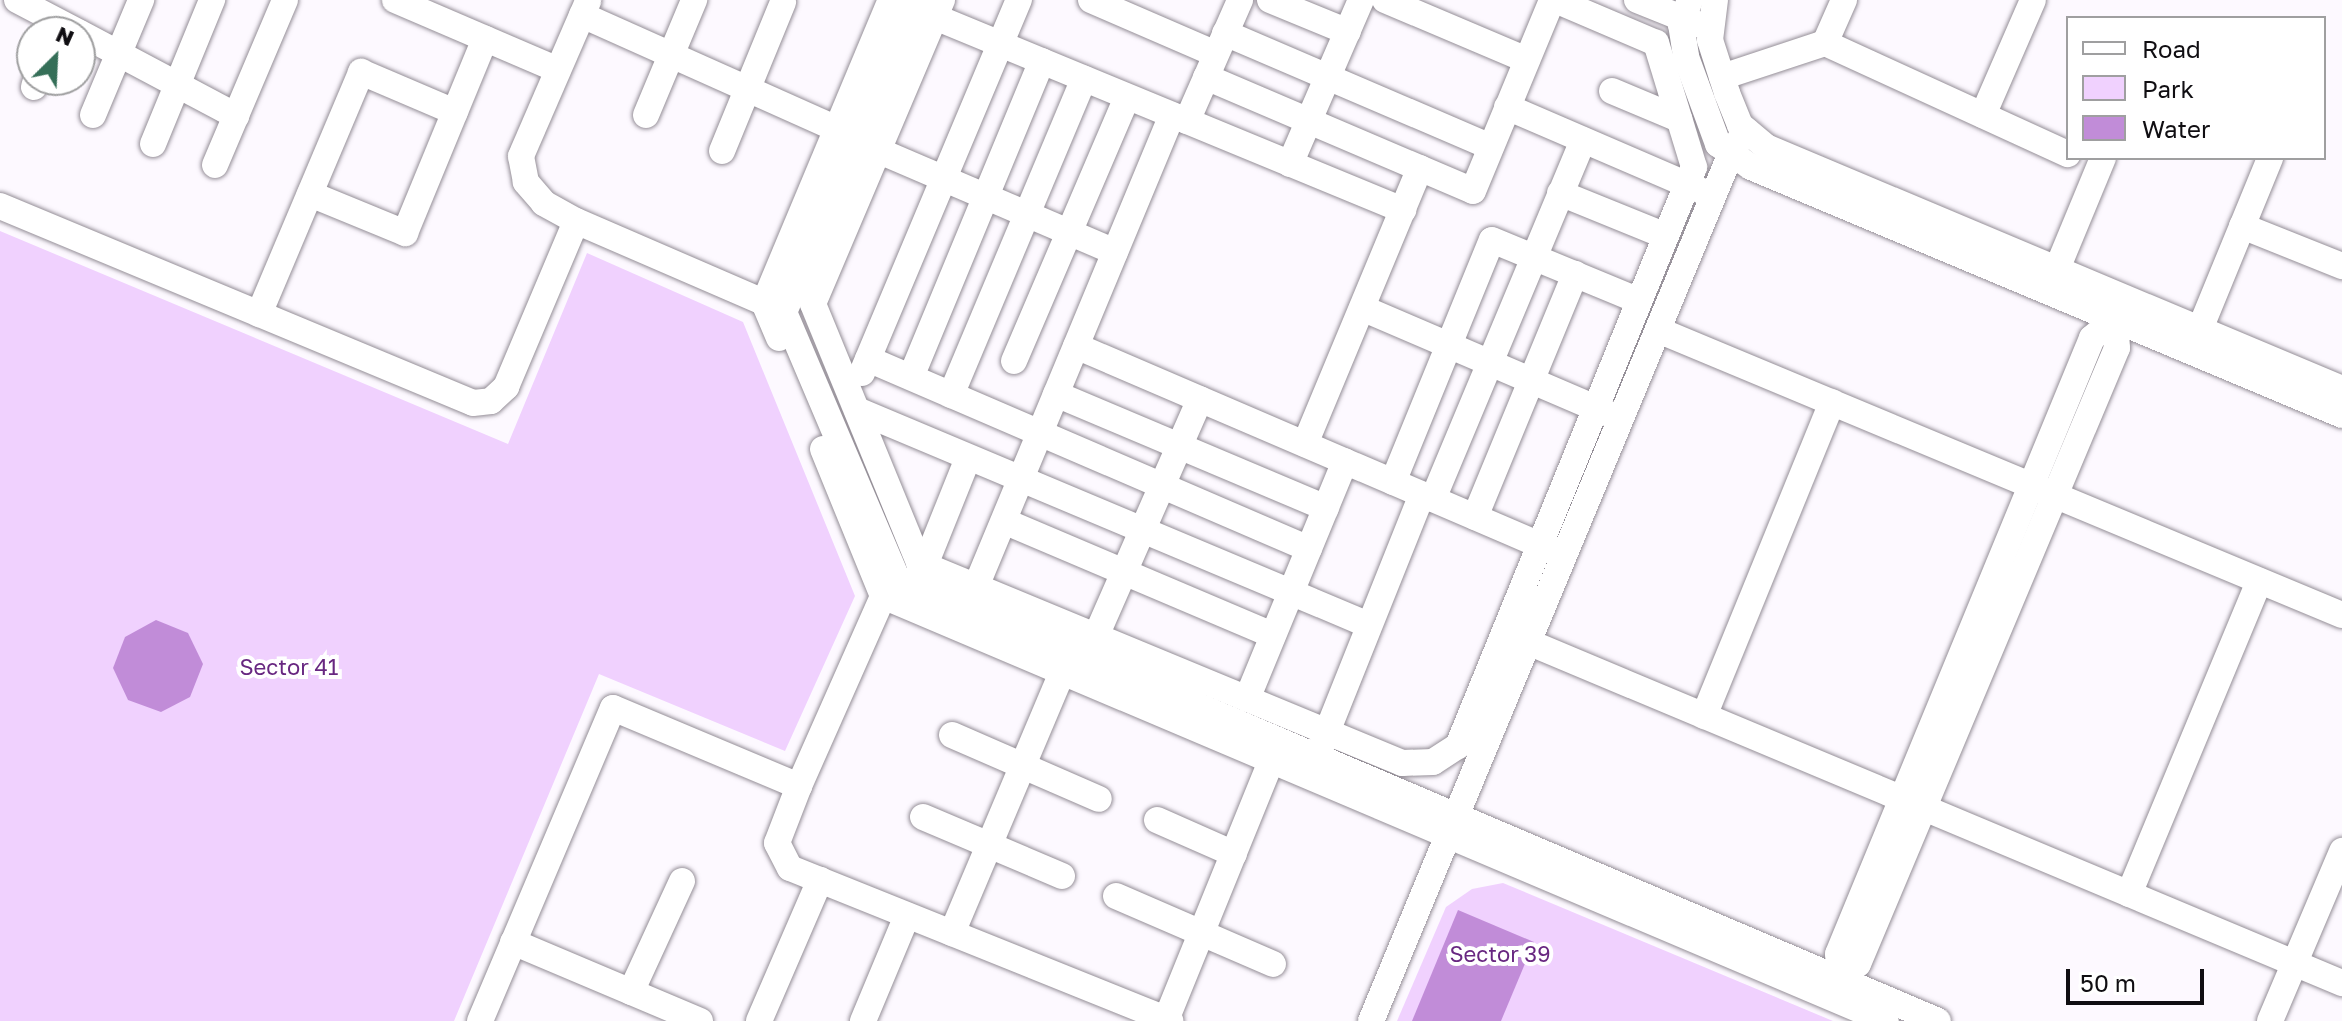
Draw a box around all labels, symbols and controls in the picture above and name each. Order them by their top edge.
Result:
north arrow [16,16,96,96]
legend [2066,16,2326,160]
text: N [52,20,78,51]
text: Road [2142,34,2201,63]
text: Park [2142,74,2194,103]
text: Water [2142,114,2210,143]
park label: Sector 41 [240,654,338,680]
park label: Sector 39 [1449,941,1551,967]
scale bar [2070,953,2208,1003]
text: 50 m [2080,968,2136,997]

